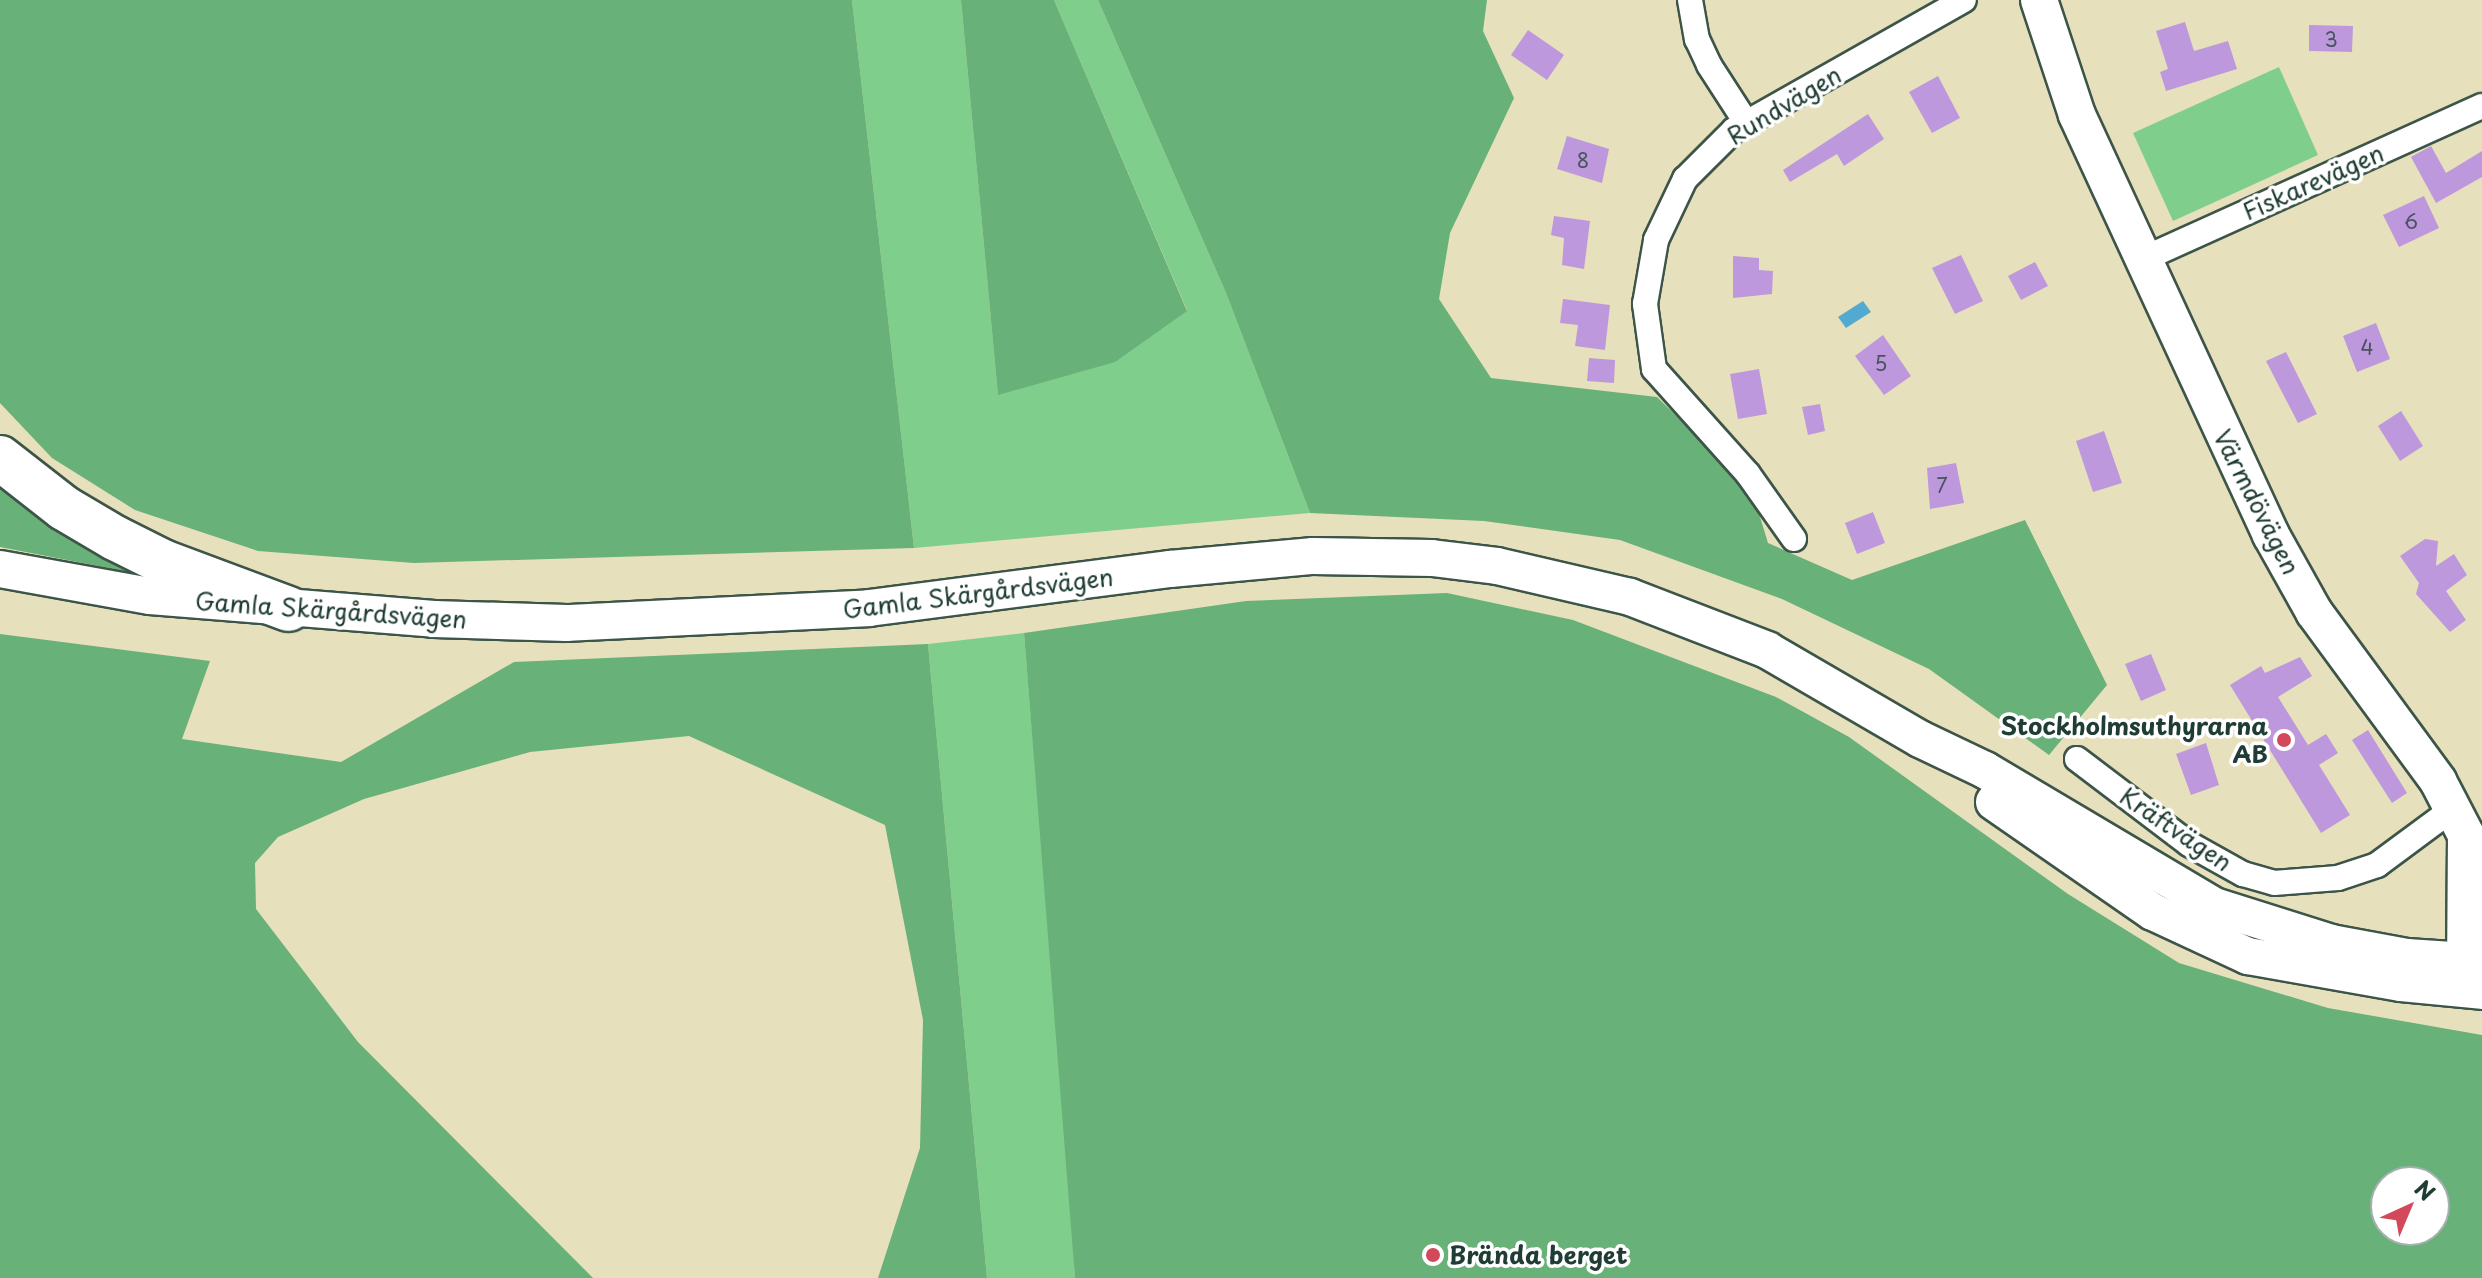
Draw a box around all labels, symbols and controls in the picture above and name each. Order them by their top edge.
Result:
house number: 3 [2324,27,2338,51]
street label: Rundvägen [1722,60,1846,150]
street label: Fiskarevägen [2238,138,2388,226]
house number: 8 [1577,148,1589,172]
house number: 6 [2404,209,2418,233]
house number: 4 [2360,335,2374,359]
house number: 5 [1875,351,1887,375]
street label: Värmdövägen [2208,425,2306,579]
house number: 7 [1936,473,1948,497]
street label: Gamla Skärgårdsvägen [840,562,1116,624]
street label: Gamla Skärgårdsvägen [193,586,469,634]
place label: Stockholmsuthyrarna AB [2001,712,2268,768]
marker: Stockholmsuthyrarna AB [2275,731,2293,749]
street label: Kräftvägen [2115,781,2237,877]
north arrow [2370,1166,2450,1246]
text: N [2408,1172,2443,1208]
place label: Brända berget [1449,1241,1626,1269]
marker: Brända berget [1424,1246,1442,1264]

